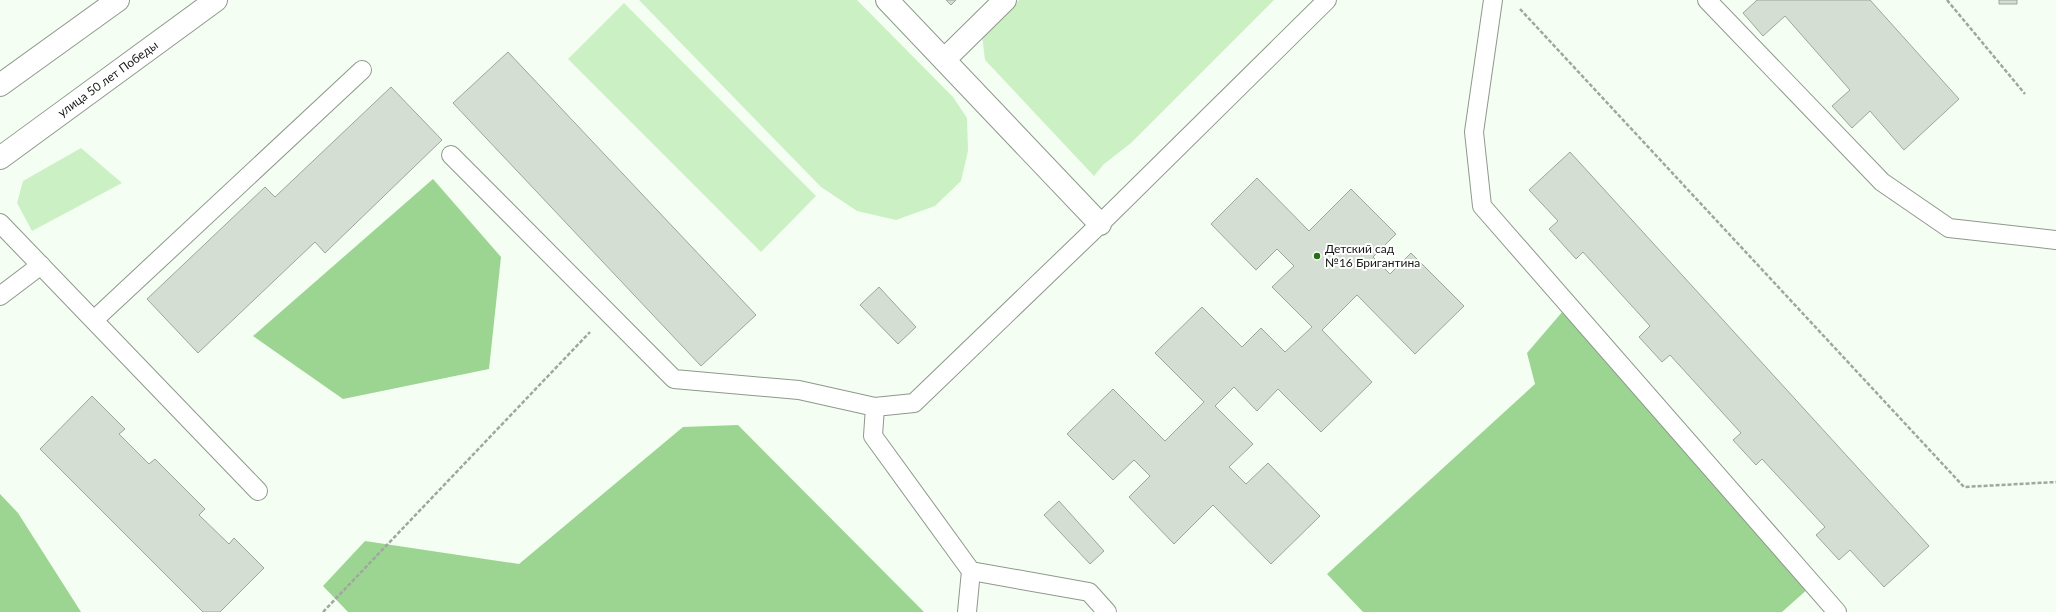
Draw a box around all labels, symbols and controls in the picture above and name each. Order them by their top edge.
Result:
street label: улица 50 лет Победы [55,37,161,120]
place label: Детский сад №16 Бригантина [1325,241,1420,270]
marker: Детский сад №16 Бригантина [1312,251,1322,261]

